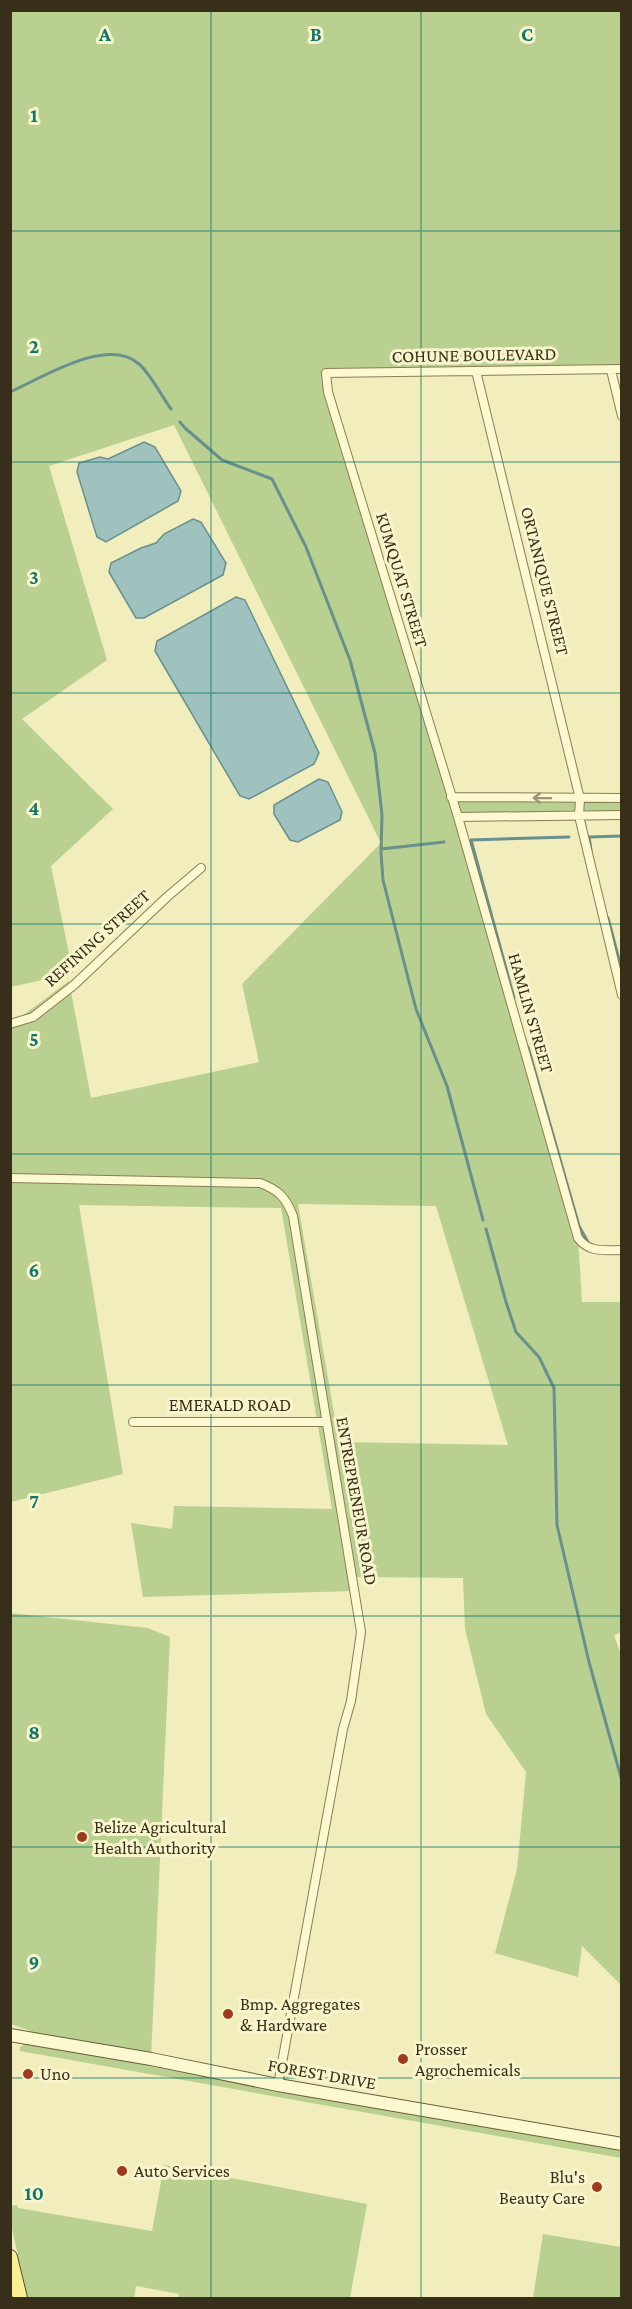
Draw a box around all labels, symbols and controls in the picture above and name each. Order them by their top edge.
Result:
text: A [98,23,112,45]
text: B [310,23,322,45]
text: C [521,23,533,45]
text: 1 [30,104,38,126]
text: 2 [29,335,39,357]
street label: COHUNE BOULEVARD [391,344,557,366]
street label: ORTANIQUE STREET [517,505,573,658]
street label: KUMQUAT STREET [372,510,432,650]
text: 3 [29,566,39,588]
one-way arrow [533,792,553,804]
text: 4 [29,797,40,819]
street label: REFINING STREET [40,885,154,991]
street label: HAMLIN STREET [504,951,558,1076]
text: 5 [29,1028,39,1050]
text: 6 [29,1259,39,1281]
street label: EMERALD ROAD [169,1395,291,1415]
street label: ENTREPRENEUR ROAD [332,1415,382,1587]
text: 7 [29,1490,39,1512]
text: 8 [28,1721,40,1743]
place label: Belize Agricultural Health Authority [94,1817,227,1858]
marker: Belize Agricultural Health Authority [75,1830,89,1844]
text: 9 [29,1951,39,1973]
place label: Bmp. Aggregates & Hardware [240,1994,360,2035]
marker: Bmp. Aggregates & Hardware [221,2007,235,2021]
place label: Prosser Agrochemicals [415,2039,521,2080]
marker: Prosser Agrochemicals [396,2052,410,2066]
street label: FOREST DRIVE [266,2055,378,2093]
place label: Uno [40,2064,70,2084]
marker: Uno [21,2067,35,2081]
place label: Auto Services [134,2161,230,2181]
marker: Auto Services [115,2164,129,2178]
place label: Blu's Beauty Care [499,2167,585,2208]
marker: Blu's Beauty Care [590,2180,604,2194]
text: 10 [24,2182,44,2204]

